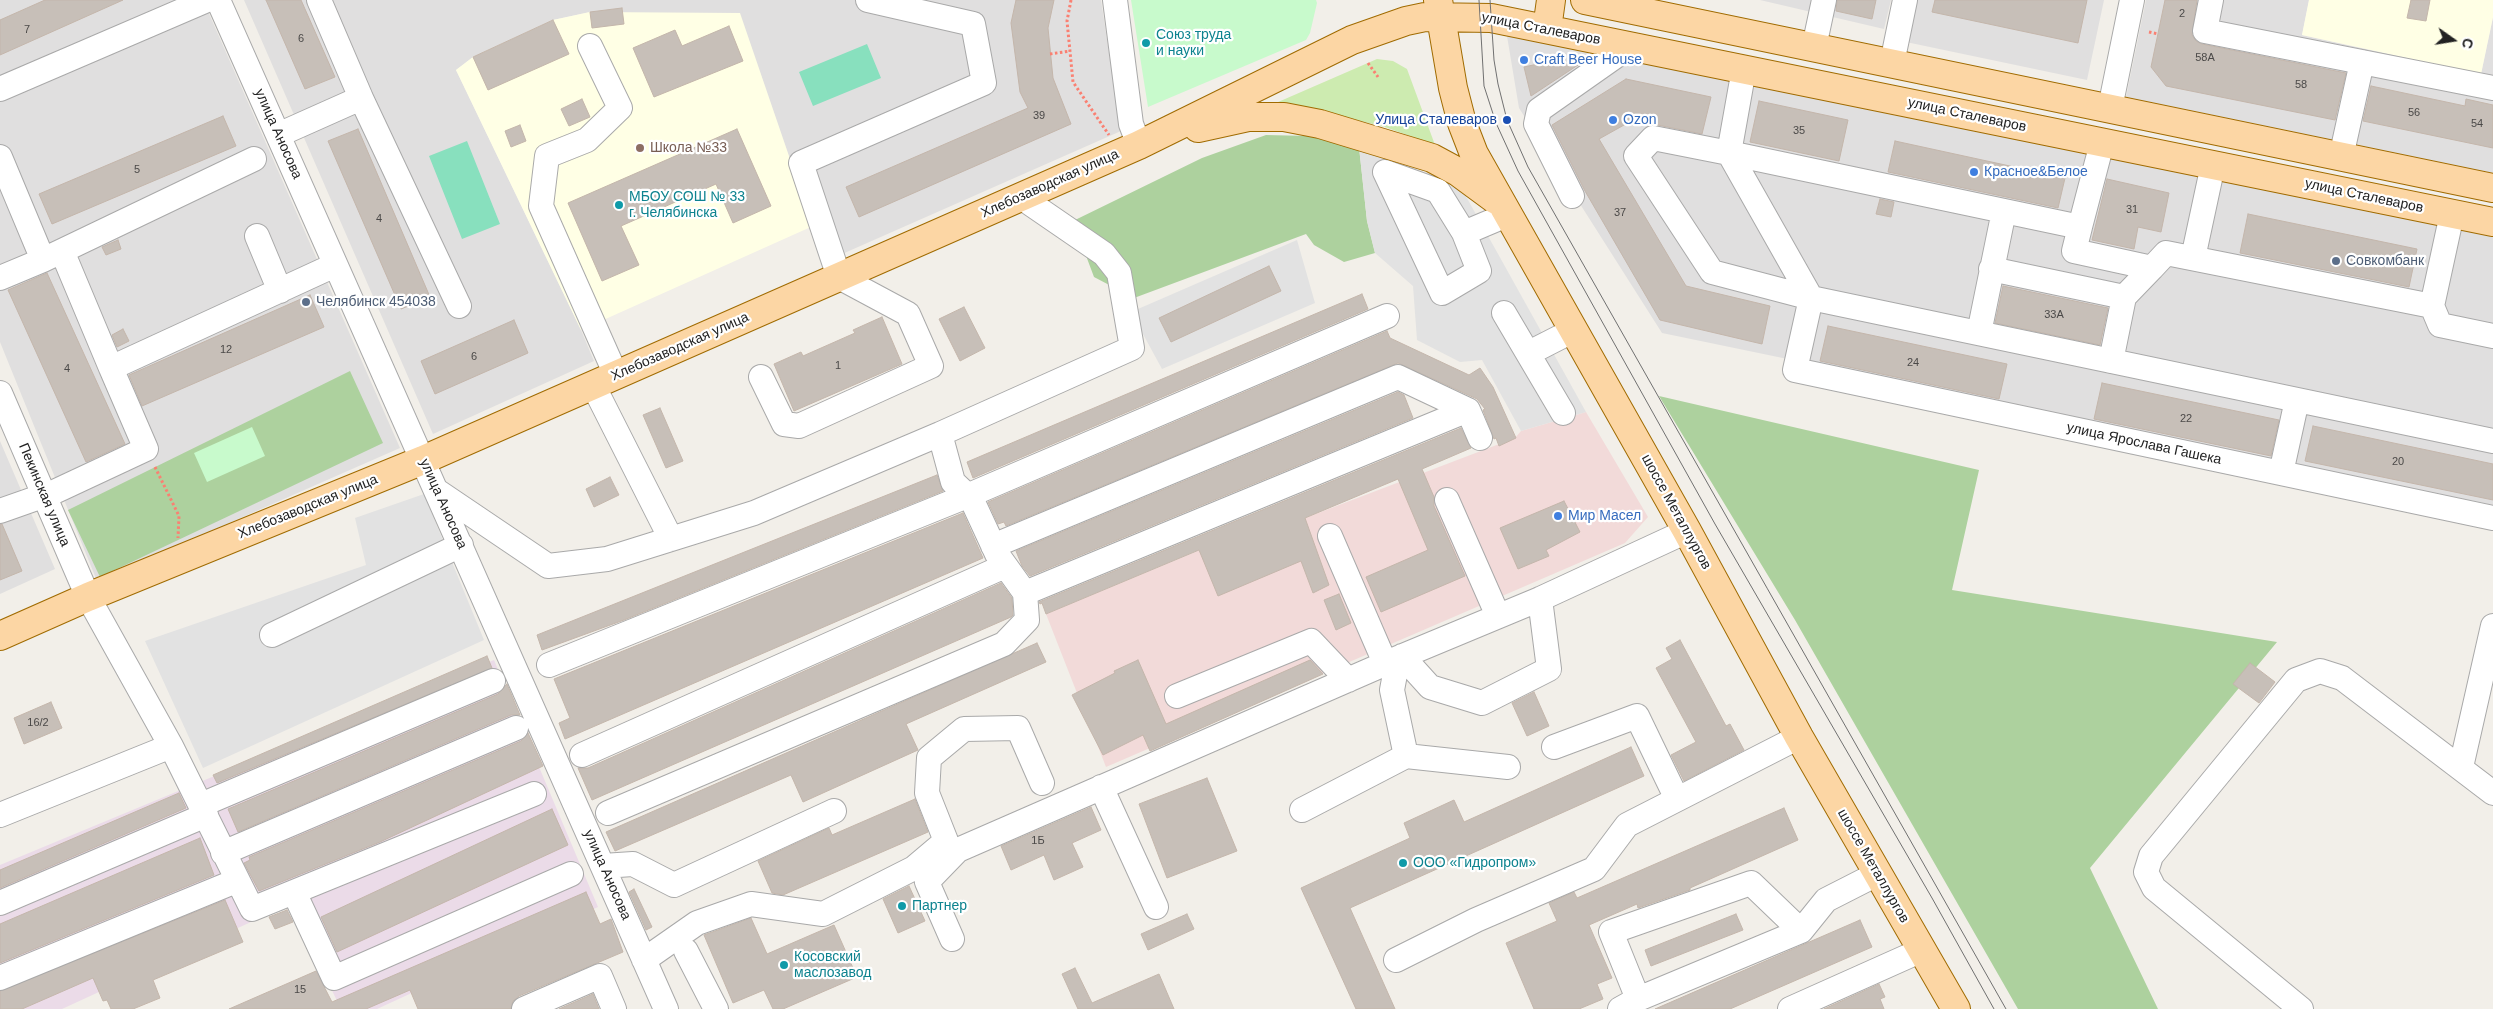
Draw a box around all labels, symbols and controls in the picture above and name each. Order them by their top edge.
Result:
house number: 2 [2179,7,2185,21]
street label: улица Сталеваров [1480,9,1602,49]
north arrow [2428,15,2478,65]
house number: 7 [24,23,30,37]
place label: Союз труда и науки [1156,27,1231,59]
house number: 6 [298,32,304,46]
marker: Союз труда и науки [1140,37,1152,49]
text: С [2459,37,2477,50]
house number: 58А [2195,51,2215,65]
place label: Craft Beer House [1534,52,1642,68]
marker: Craft Beer House [1518,54,1530,66]
house number: 58 [2295,78,2307,92]
street label: улица Аносова [251,86,305,182]
street label: улица Сталеваров [1906,94,2028,136]
house number: 56 [2408,106,2420,120]
house number: 39 [1033,109,1045,123]
place label: Улица Сталеваров [1375,112,1497,128]
place label: Ozon [1623,112,1656,128]
marker: Улица Сталеваров [1501,114,1513,126]
marker: Ozon [1607,114,1619,126]
house number: 54 [2471,117,2483,131]
house number: 35 [1793,124,1805,138]
place label: Школа №33 [650,140,727,156]
marker: Школа №33 [634,142,646,154]
street label: Хлебозаводская улица [978,146,1122,222]
house number: 5 [134,163,140,177]
place label: Красное&Белое [1984,164,2088,180]
marker: Красное&Белое [1968,166,1980,178]
street label: улица Сталеваров [2303,175,2425,217]
place label: МБОУ СОШ № 33 г. Челябинска [629,189,745,222]
marker: МБОУ СОШ № 33 г. Челябинска [613,199,625,211]
house number: 31 [2126,203,2138,217]
house number: 37 [1614,206,1626,220]
house number: 4 [376,212,382,226]
place label: Совкомбанк [2346,253,2424,269]
marker: Совкомбанк [2330,255,2342,267]
place label: Челябинск 454038 [316,294,436,310]
marker: Челябинск 454038 [300,296,312,308]
house number: 33А [2044,308,2064,322]
street label: Хлебозаводская улица [608,309,752,385]
house number: 12 [220,343,232,357]
house number: 6 [471,350,477,364]
house number: 24 [1907,356,1919,370]
house number: 1 [835,359,841,373]
house number: 4 [64,362,70,376]
house number: 22 [2180,412,2192,426]
street label: улица Ярослава Гашека [2065,419,2223,469]
street label: Пекинская улица [15,441,73,549]
street label: шоссе Металлургов [1637,452,1715,572]
house number: 20 [2392,455,2404,469]
street label: улица Аносова [416,456,470,552]
street label: Хлебозаводская улица [236,471,380,543]
place label: Мир Масел [1568,508,1641,524]
marker: Мир Масел [1552,510,1564,522]
house number: 16/2 [27,716,49,730]
street label: шоссе Металлургов [1834,806,1912,926]
street label: улица Аносова [580,827,634,923]
house number: 1Б [1031,834,1045,848]
place label: ООО «Гидропром» [1413,855,1536,871]
marker: ООО «Гидропром» [1397,857,1409,869]
place label: Партнер [912,898,967,914]
marker: Партнер [896,900,908,912]
place label: Косовский маслозавод [794,949,871,982]
marker: Косовский маслозавод [778,959,790,971]
house number: 15 [294,983,306,997]

